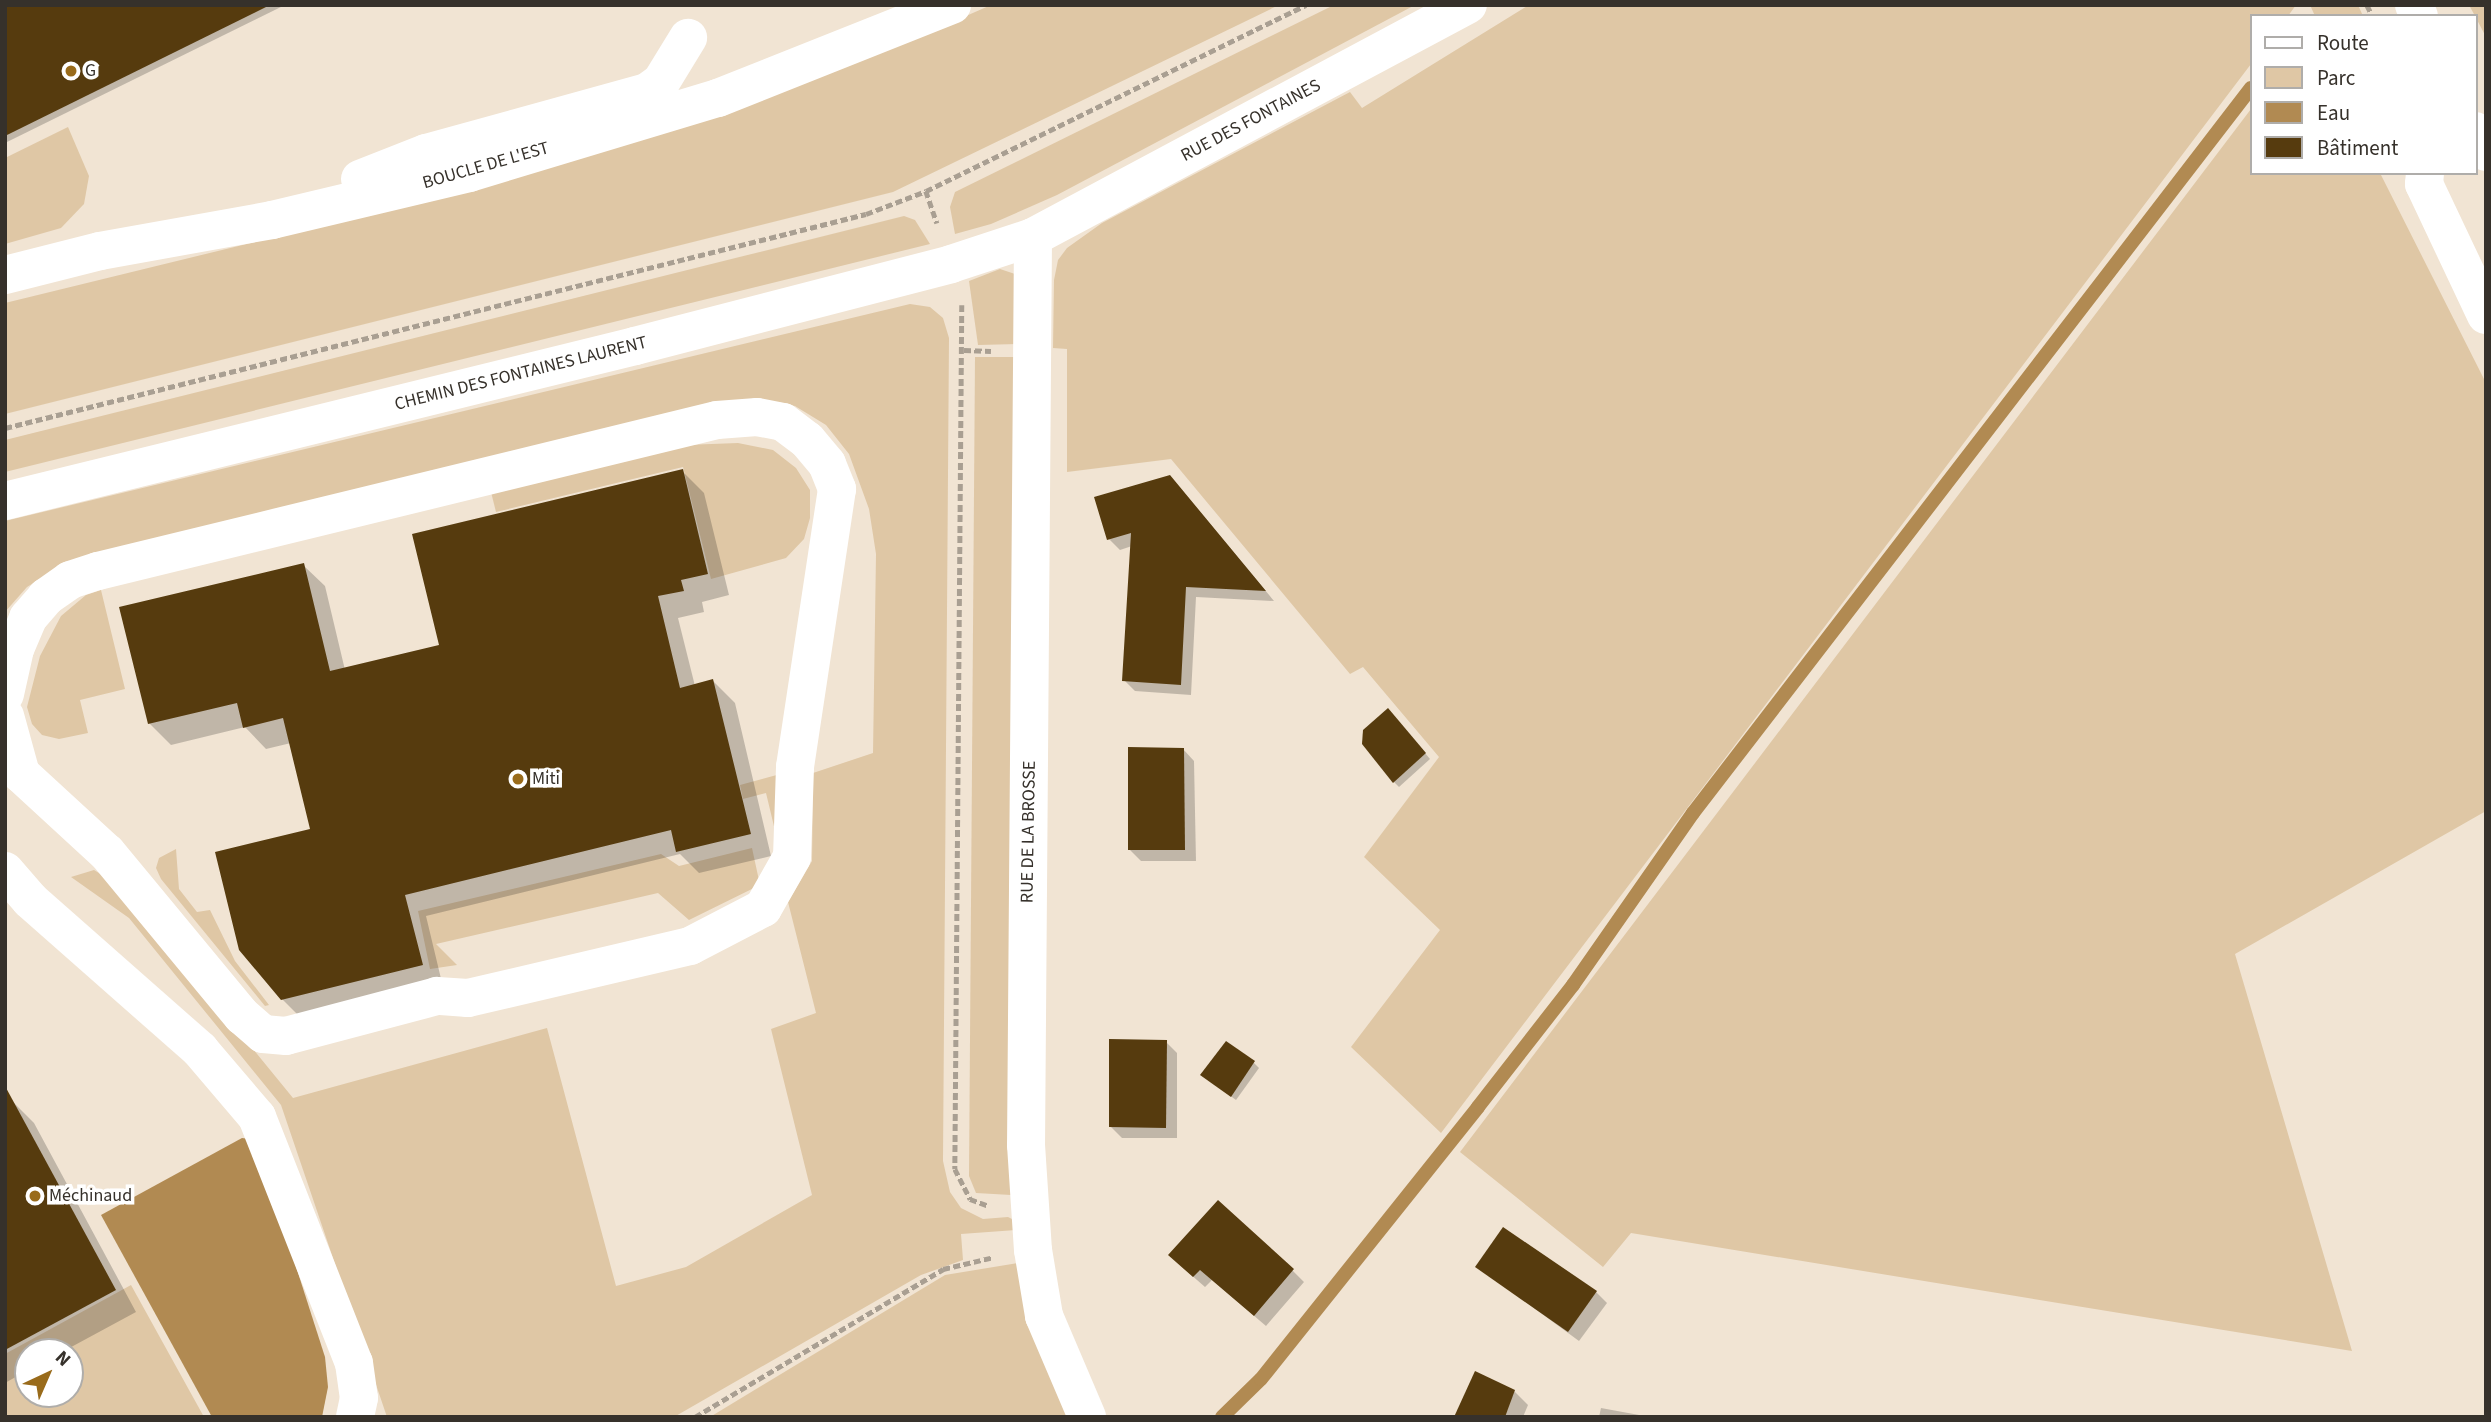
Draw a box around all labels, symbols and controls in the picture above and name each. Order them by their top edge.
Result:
legend [2250,14,2477,175]
text: Route [2317,28,2369,58]
place label: G [85,60,96,82]
marker: G [63,63,79,79]
text: Parc [2317,63,2355,93]
street label: RUE DES FONTAINES [1177,75,1325,167]
text: Eau [2317,98,2350,128]
text: Bâtiment [2317,133,2398,163]
street label: BOUCLE DE L'EST [420,138,552,194]
street label: CHEMIN DES FONTAINES LAURENT [393,332,649,416]
street label: RUE DE LA BROSSE [1017,761,1041,903]
place label: Miti [532,768,560,790]
marker: Miti [510,771,526,787]
place label: Méchinaud [49,1185,132,1207]
marker: Méchinaud [27,1188,43,1204]
north arrow [14,1338,84,1408]
text: N [49,1345,76,1373]

